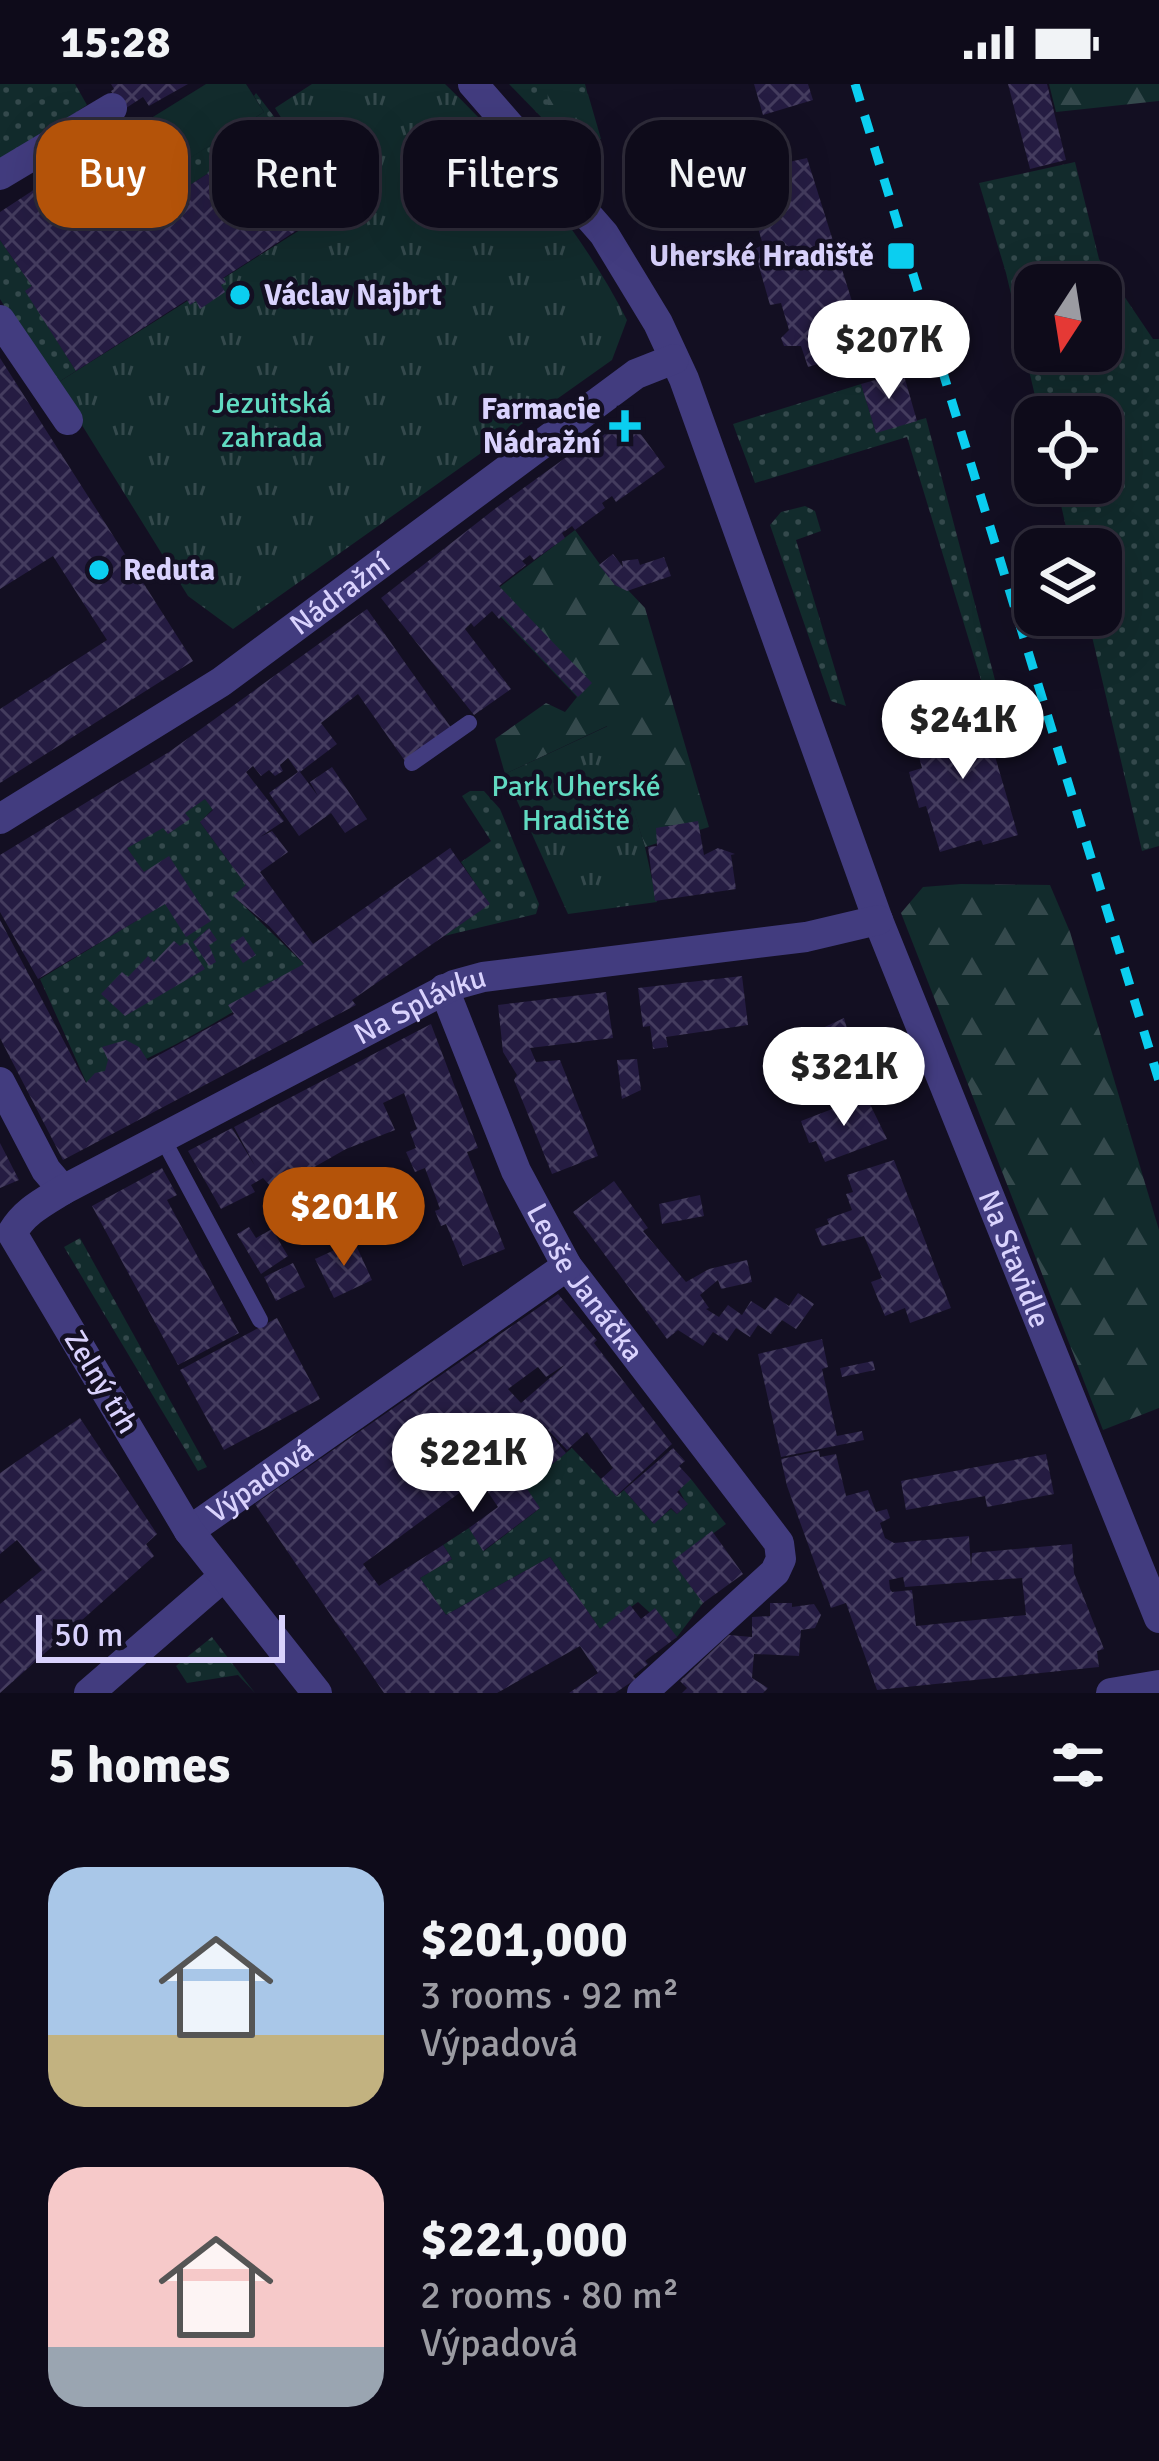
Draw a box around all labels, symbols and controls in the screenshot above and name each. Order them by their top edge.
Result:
text: 15:28 [60,15,170,70]
chip: Buy [36,120,188,228]
chip: Rent [212,120,379,228]
chip: Filters [403,120,601,228]
chip: New [625,120,789,228]
place label: Uherské Hradiště [649,238,874,275]
marker: Uherské Hradiště [885,240,917,272]
north arrow [1014,264,1122,372]
map controls [1014,264,1122,636]
place label: Václav Najbrt [264,277,442,314]
marker: Václav Najbrt [227,282,253,308]
pin: $207K [805,300,973,402]
text: $207K [835,315,943,363]
park label: Jezuitská zahrada [212,385,332,456]
place label: Farmacie Nádražní [481,391,601,462]
button: locate [1014,396,1122,504]
marker: Farmacie Nádražní [612,413,638,439]
button: layers [1014,528,1122,636]
street label: Nádražní [282,545,397,643]
place label: Reduta [123,552,215,589]
marker: Reduta [86,557,112,583]
pin: $241K [879,680,1047,782]
text: $241K [909,695,1017,743]
park label: Park Uherské Hradiště [491,768,661,839]
street label: Na Splávku [347,959,490,1053]
pin: $321K [760,1027,928,1129]
text: $321K [790,1042,898,1090]
pin: $201K [260,1167,428,1269]
text: $201K [290,1182,398,1230]
street label: Na Stavidle [970,1185,1059,1333]
street label: Leoše Janáčka [518,1197,652,1369]
street label: Zelný trh [56,1323,146,1441]
pin: $221K [389,1413,557,1515]
text: $221K [419,1428,527,1476]
street label: Výpadová [200,1431,321,1531]
scale bar [36,1609,285,1662]
text: 50 m [54,1615,123,1656]
icon: filters [1045,1732,1111,1798]
text: 5 homes [48,1734,230,1797]
text: $201,000 [420,1908,628,1971]
icon: home [144,1915,288,2059]
text: 3 rooms · 92 m² [420,1971,679,2019]
text: Výpadová [420,2019,578,2067]
text: $221,000 [420,2208,628,2271]
icon: home [144,2215,288,2359]
text: 2 rooms · 80 m² [420,2271,679,2319]
text: Výpadová [420,2319,578,2367]

